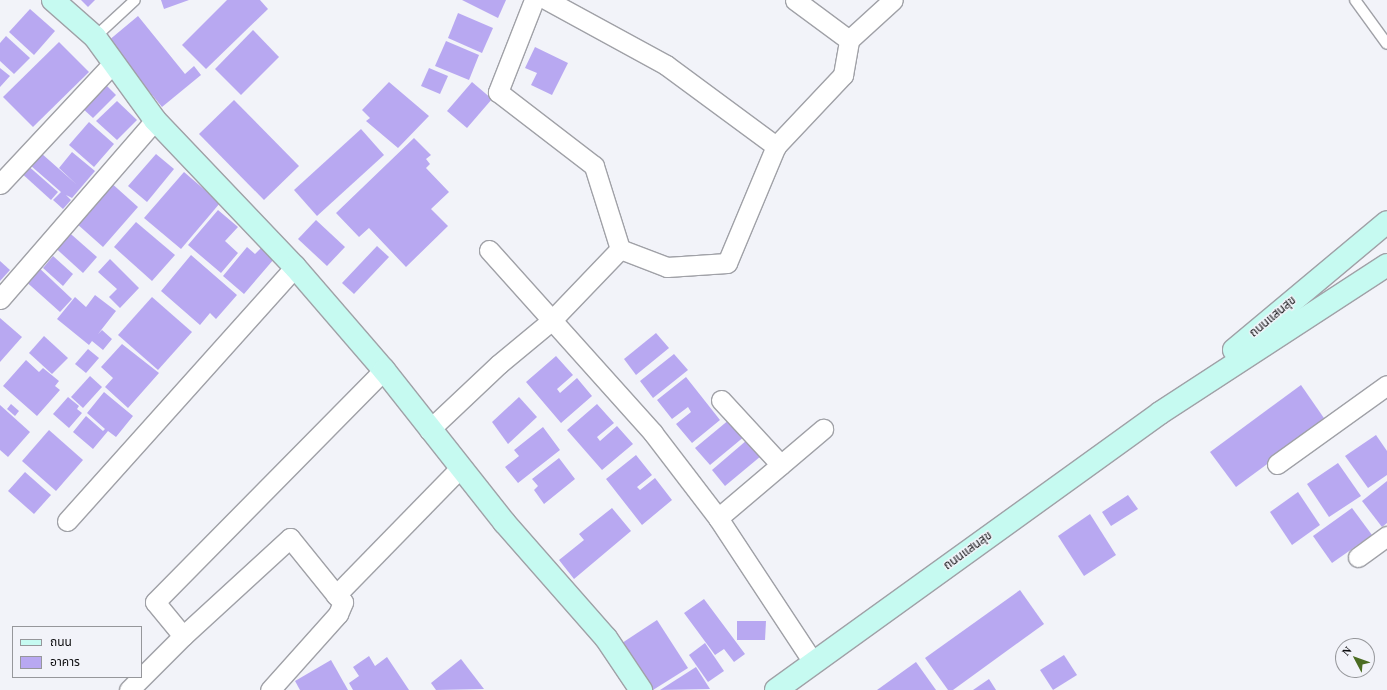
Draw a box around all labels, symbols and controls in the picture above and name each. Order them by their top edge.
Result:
street label: ถนนแสนสุข [1247,293,1299,341]
street label: ถนนแสนสุข [941,529,995,573]
legend [12,626,142,678]
text: ถนน [50,635,72,649]
north arrow [1335,638,1375,678]
text: N [1340,644,1354,658]
text: อาคาร [50,655,80,669]

